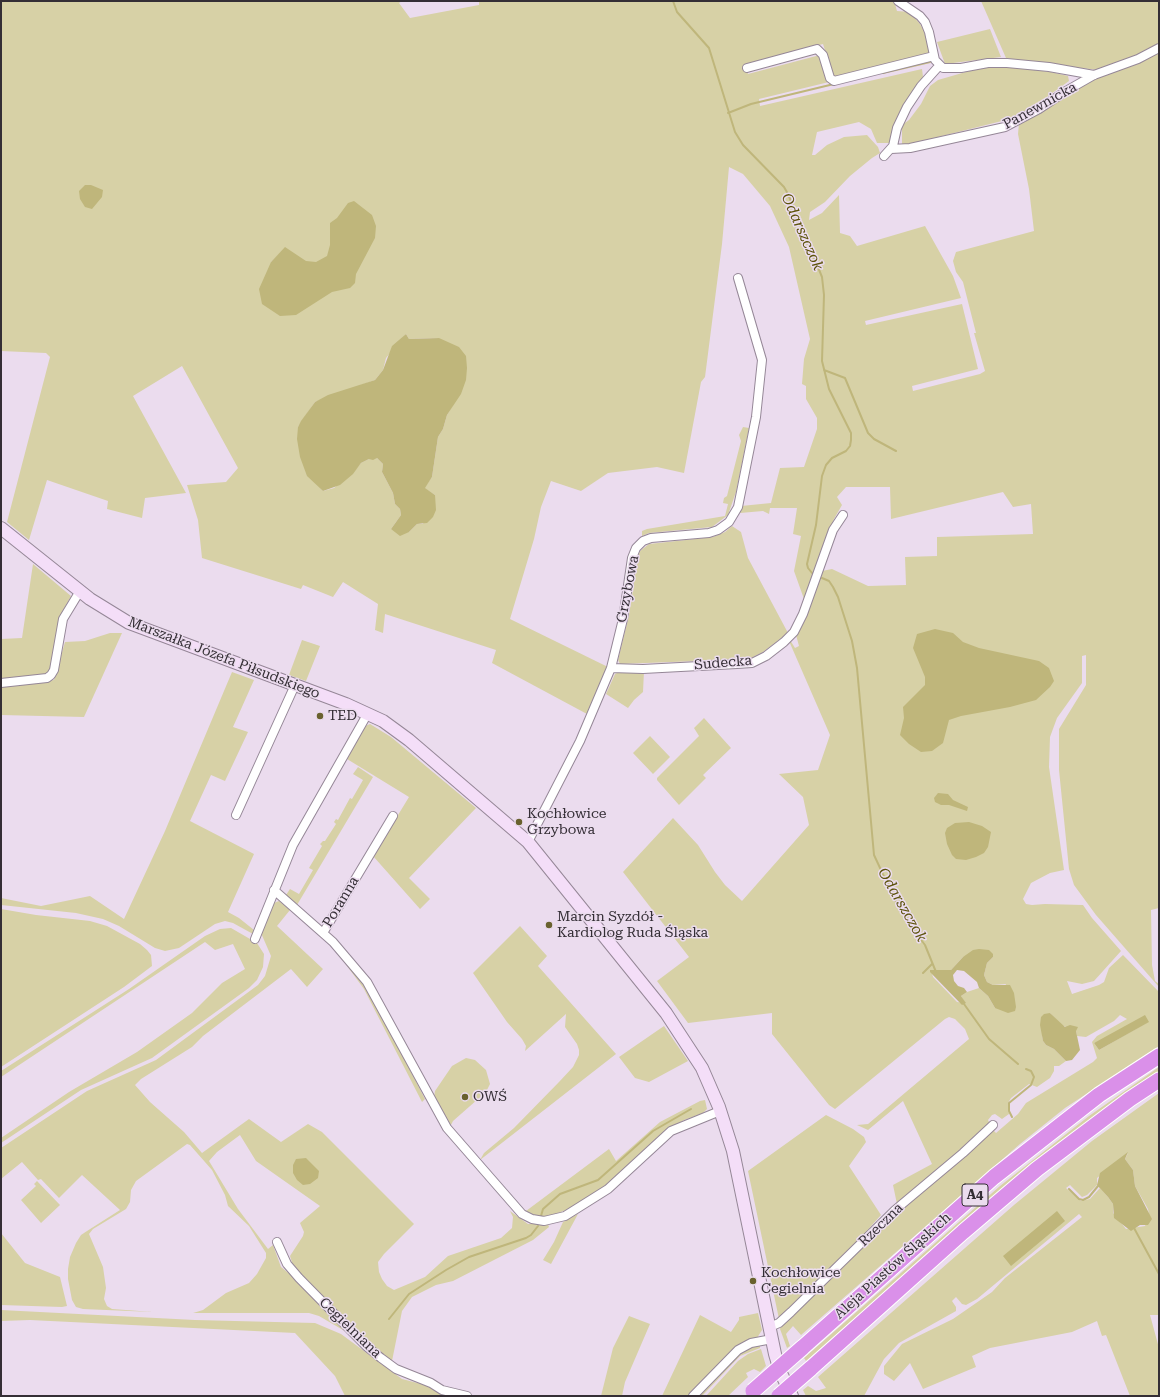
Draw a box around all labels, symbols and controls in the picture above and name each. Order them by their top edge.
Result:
street label: Panewnicka [1000,79,1080,133]
water label: Odarszczok [777,191,827,273]
street label: Grzybowa [613,554,643,624]
street label: Marszałka Józefa Piłsudskiego [126,614,322,702]
street label: Sudecka [693,652,753,674]
place label: TED [328,708,357,724]
marker: TED [315,711,325,721]
place label: Kochłowice Grzybowa [527,806,606,838]
marker: Kochłowice Grzybowa [514,817,524,827]
water label: Odarszczok [874,865,930,945]
street label: Poranna [319,874,363,930]
place label: Marcin Syzdół - Kardiolog Ruda Śląska [557,909,708,942]
marker: Marcin Syzdół - Kardiolog Ruda Śląska [544,920,554,930]
place label: OWŚ [473,1089,507,1105]
marker: OWŚ [460,1092,470,1102]
road number: A4 [962,1184,988,1206]
street label: Rzeczna [855,1200,907,1250]
street label: Aleja Piastów Śląskich [831,1209,955,1323]
place label: Kochłowice Cegielnia [761,1265,840,1298]
marker: Kochłowice Cegielnia [748,1276,758,1286]
street label: Cegielniana [315,1294,385,1362]

